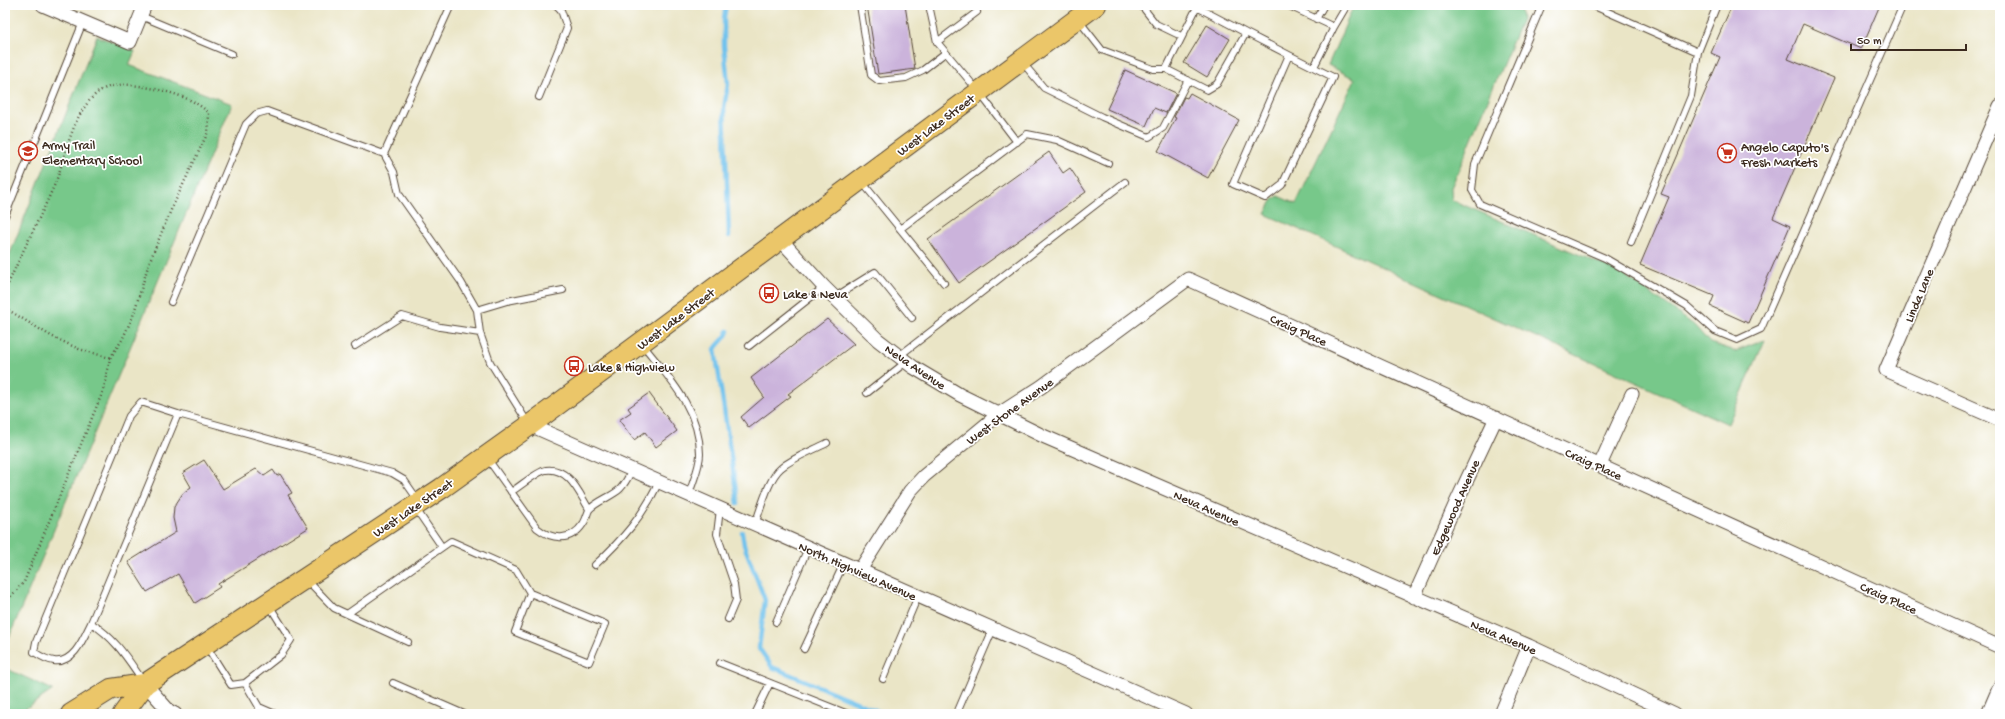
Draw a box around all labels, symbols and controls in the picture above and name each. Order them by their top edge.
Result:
scale bar [1851,26,1966,52]
text: 50 m [1857,35,1882,49]
street label: West Lake Street [895,91,980,160]
place label: Army Trail Elementary School [42,139,142,169]
school or university icon: Army Trail Elementary School [17,140,39,162]
place label: Angelo Caputo's Fresh Markets [1740,141,1830,171]
supermarket icon: Angelo Caputo's Fresh Markets [1716,142,1738,164]
street label: Linda Lane [1902,267,1938,325]
bus stop icon: Lake & Neva [758,282,780,304]
street label: West Lake Street [635,285,720,354]
place label: Lake & Neva [783,288,849,303]
street label: Craig Place [1267,312,1329,351]
street label: Neva Avenue [881,342,948,394]
bus stop icon: Lake & Highview [563,355,585,377]
place label: Lake & Highview [588,361,675,376]
street label: West Stone Avenue [964,375,1057,449]
street label: Craig Place [1562,446,1624,485]
street label: Edgewood Avenue [1428,458,1484,558]
street label: West Lake Street [371,476,458,541]
street label: Neva Avenue [1171,488,1241,531]
street label: North Highview Avenue [796,540,918,605]
street label: Craig Place [1857,580,1919,619]
street label: Neva Avenue [1468,618,1539,659]

